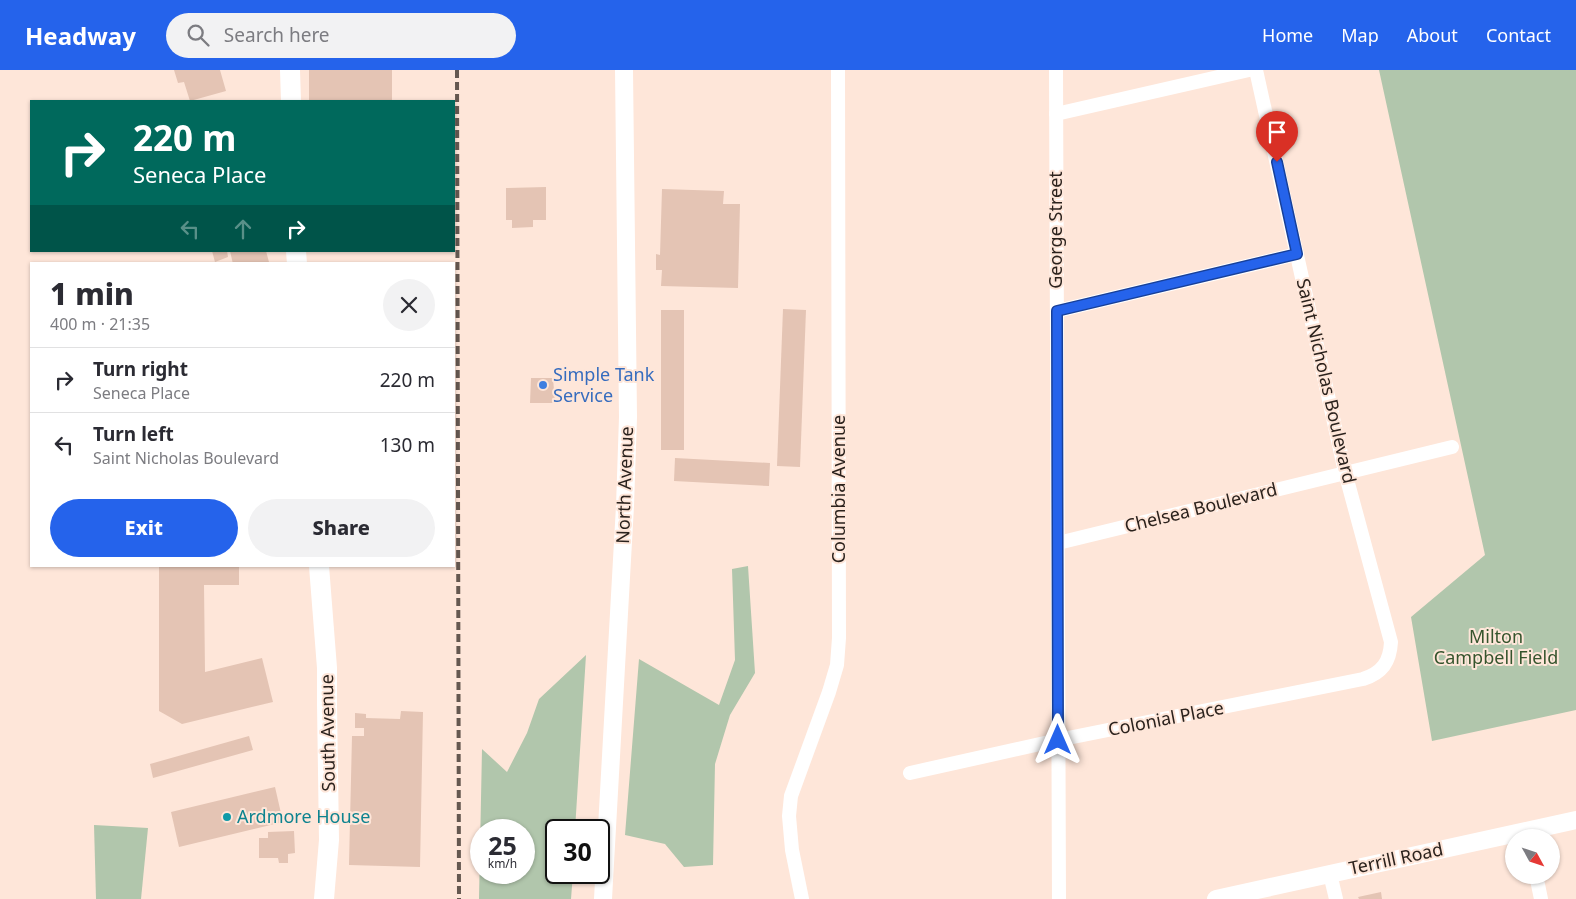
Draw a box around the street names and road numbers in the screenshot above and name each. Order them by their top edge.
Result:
street label: George Street [1043,171,1067,289]
street label: Saint Nicholas Boulevard [1292,276,1362,486]
street label: Columbia Avenue [826,415,850,563]
street label: North Avenue [610,426,638,544]
street label: Chelsea Boulevard [1122,476,1280,538]
street label: South Avenue [314,674,340,792]
street label: Colonial Place [1106,695,1226,741]
street label: Terrill Road [1347,836,1445,880]

